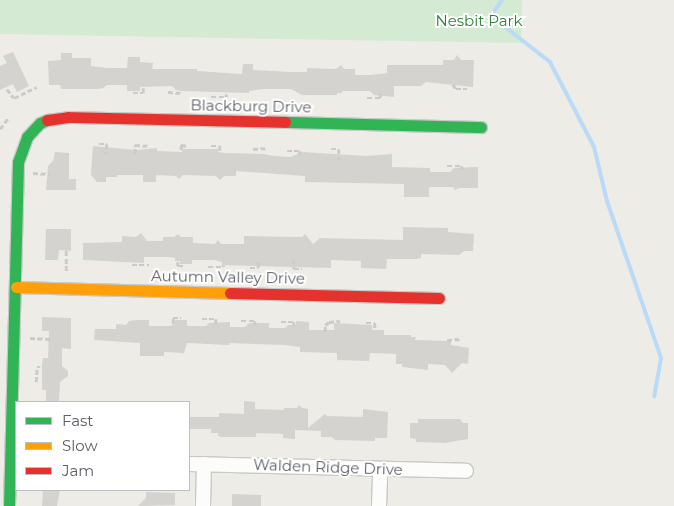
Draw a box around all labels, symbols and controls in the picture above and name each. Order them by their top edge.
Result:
park label: Nesbit Park [436,12,522,30]
street label: Blackburg Drive [190,96,312,116]
street label: Autumn Valley Drive [151,267,305,287]
legend [15,401,190,491]
text: Fast [62,411,93,430]
text: Slow [62,436,98,455]
street label: Walden Ridge Drive [253,455,403,479]
text: Jam [62,461,94,480]

